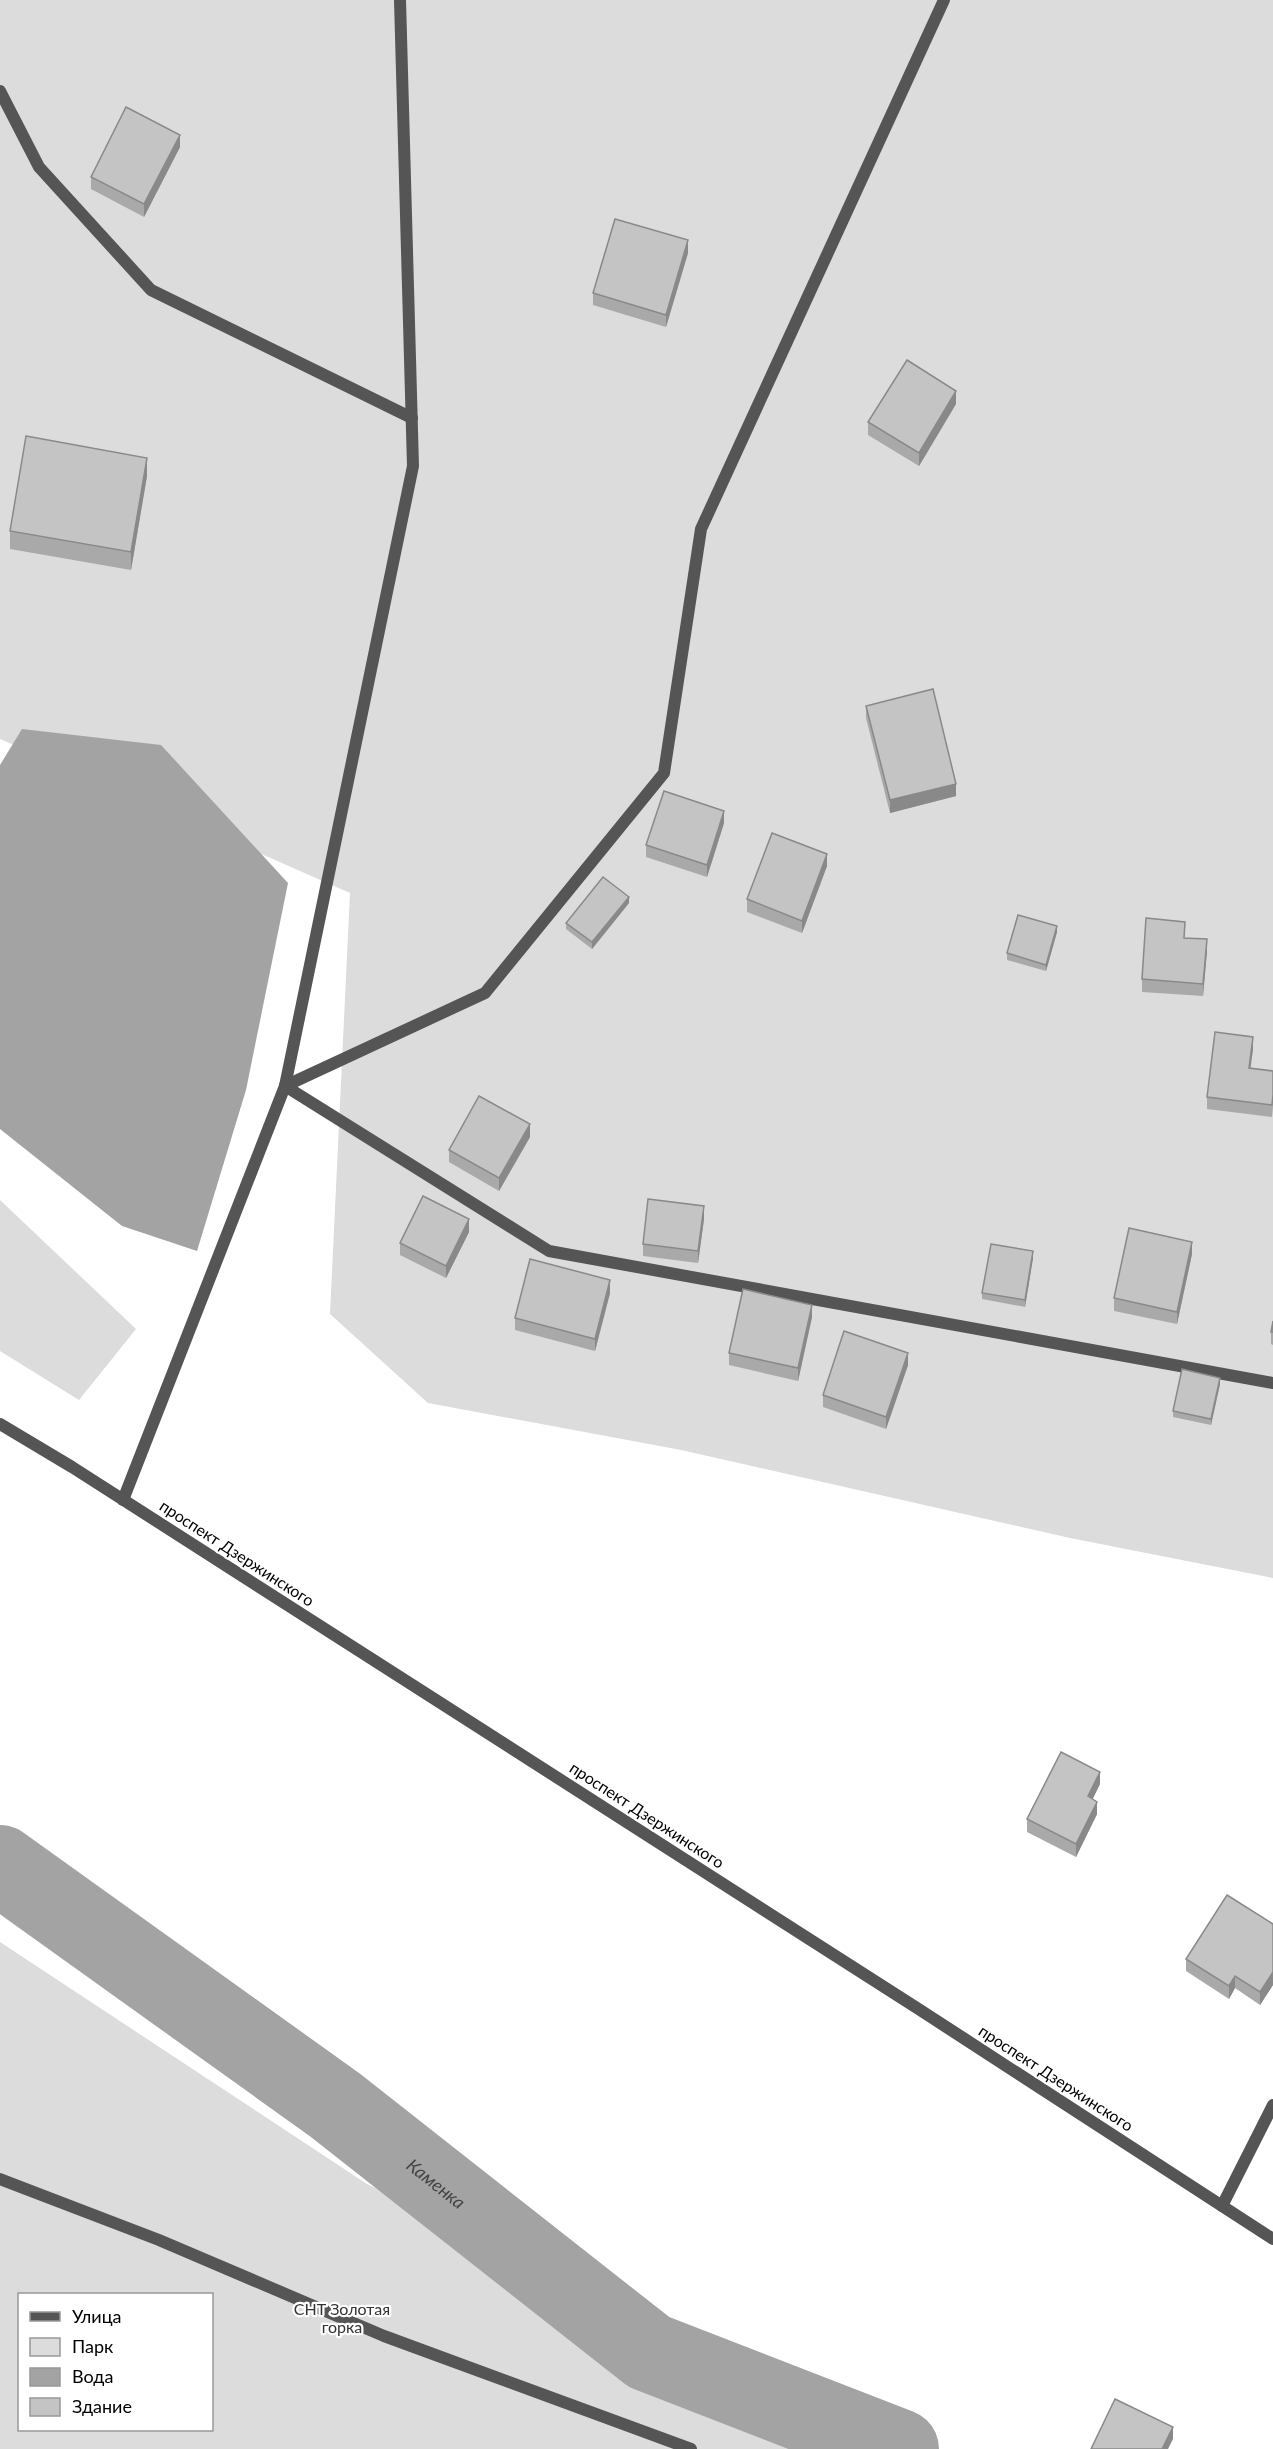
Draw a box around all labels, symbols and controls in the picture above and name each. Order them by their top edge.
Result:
street label: проспект Дзержинского [157,1496,318,1610]
street label: проспект Дзержинского [567,1758,728,1872]
street label: проспект Дзержинского [976,2021,1137,2135]
water label: Каменка [403,2154,470,2213]
legend [18,2293,213,2431]
park label: СНТ Золотая горка [294,2299,390,2336]
text: Улица [72,2305,122,2327]
text: Парк [72,2335,114,2357]
text: Вода [72,2365,113,2387]
text: Здание [72,2395,132,2417]

